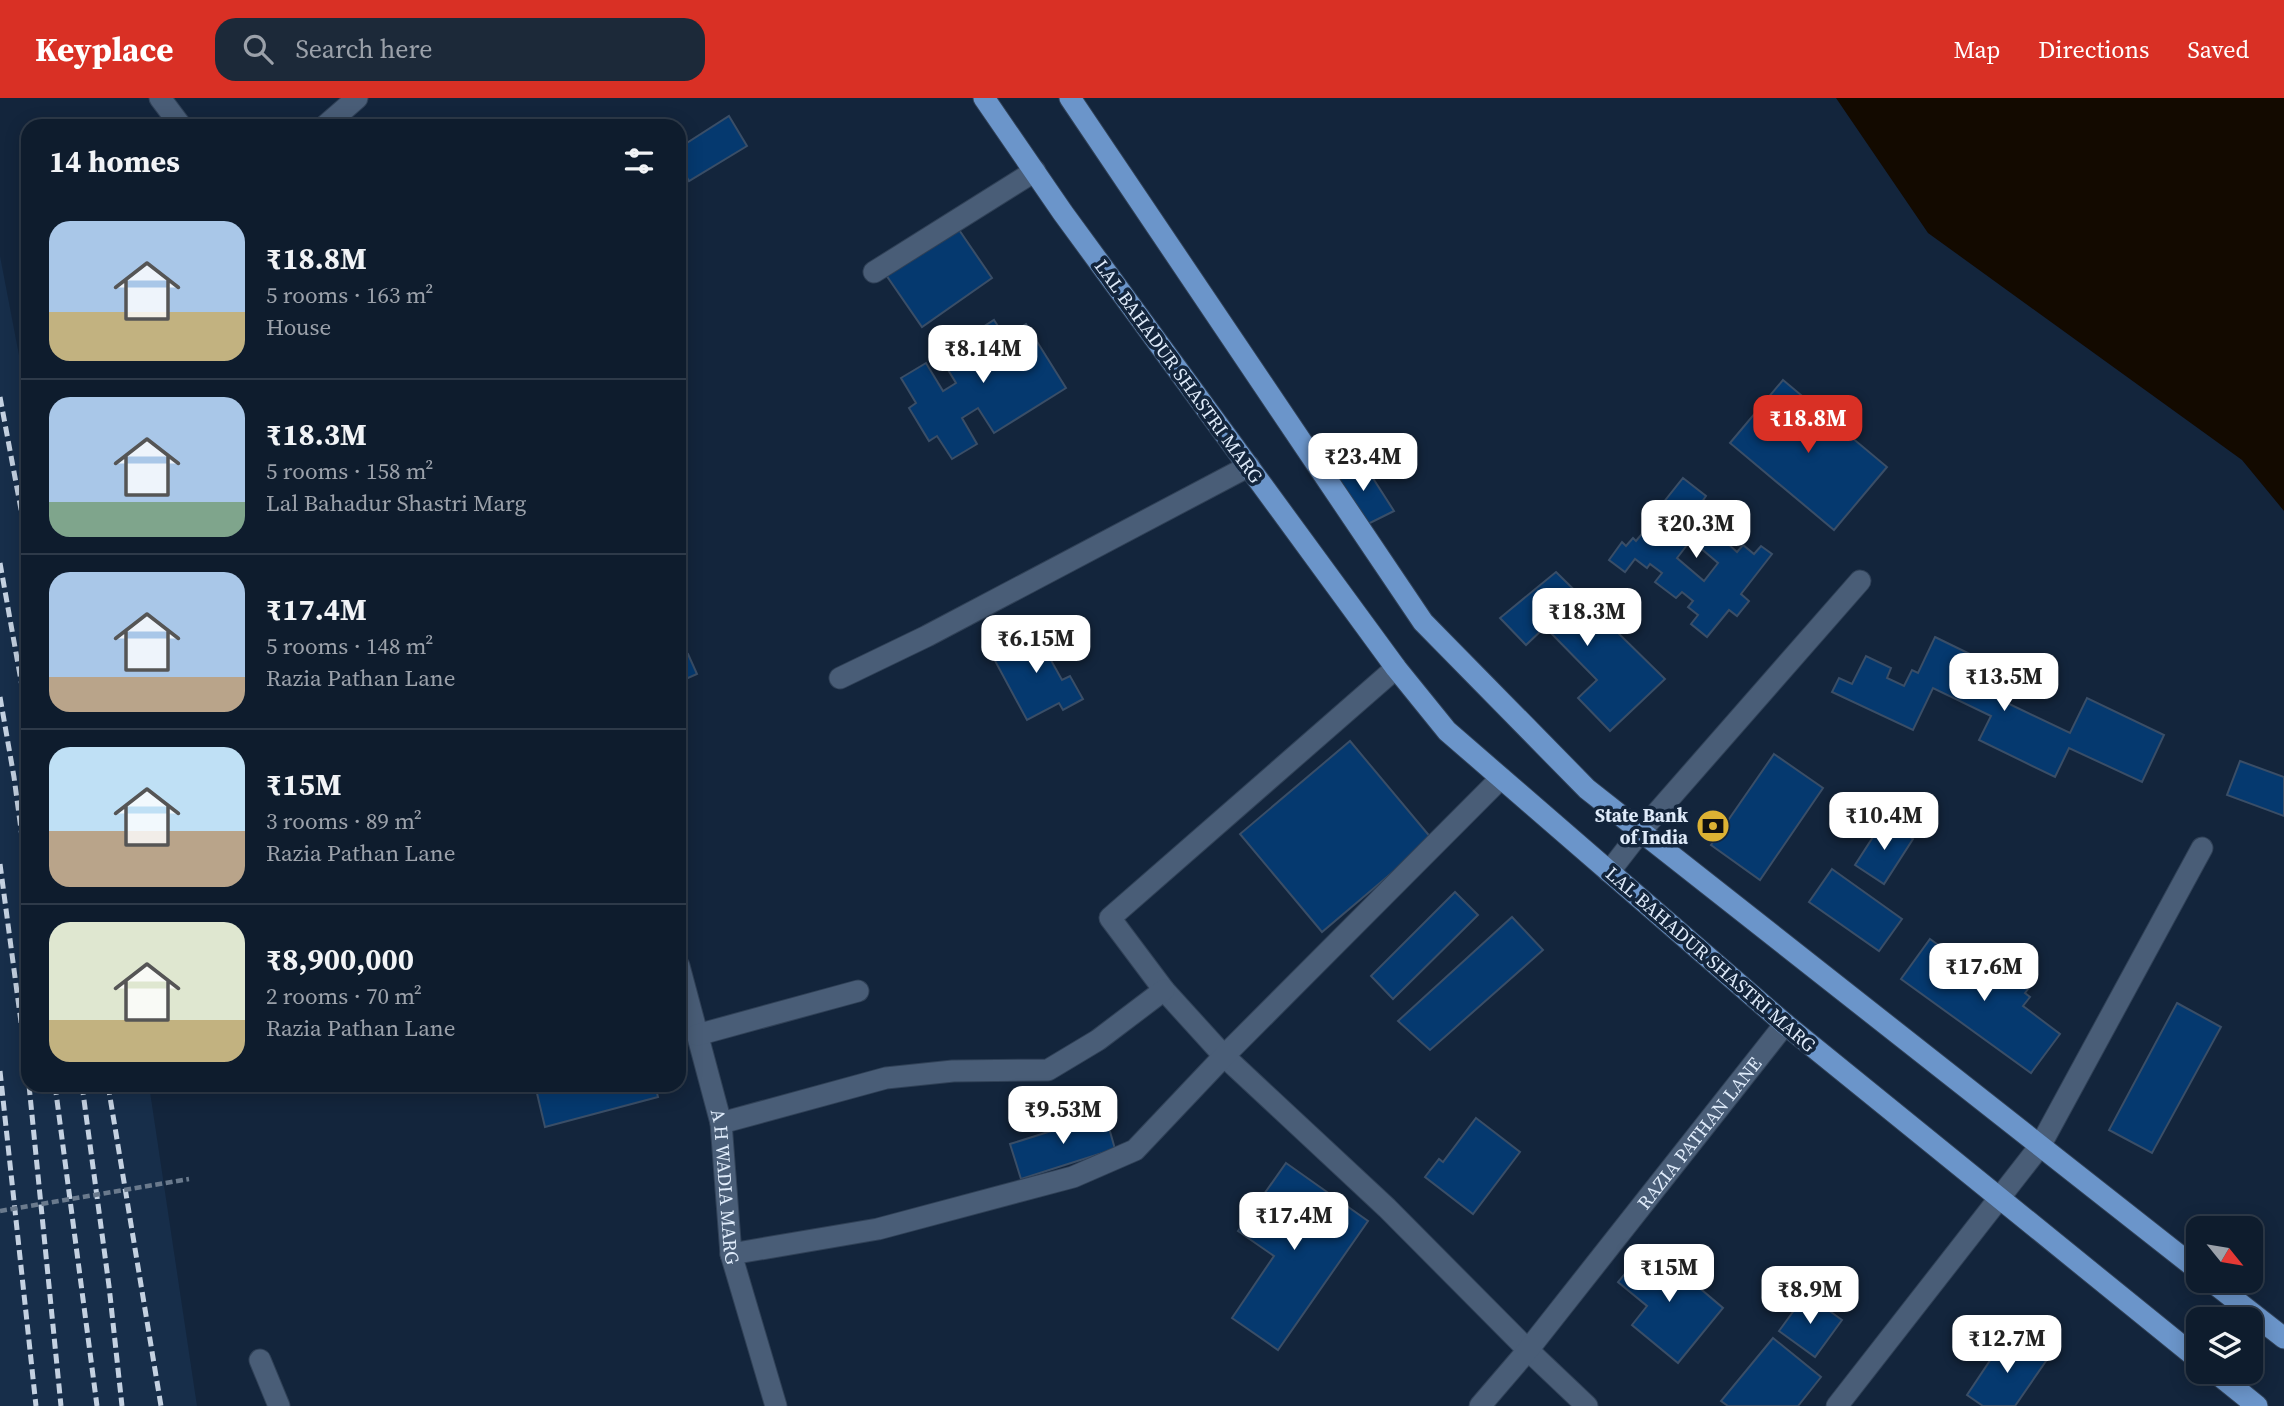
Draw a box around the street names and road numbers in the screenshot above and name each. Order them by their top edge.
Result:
street label: LAL BAHADUR SHASTRI MARG [1089,254,1269,488]
street label: LAL BAHADUR SHASTRI MARG [1600,860,1822,1058]
street label: RAZIA PATHAN LANE [1631,1051,1767,1215]
street label: A H WADIA MARG [705,1106,746,1267]

